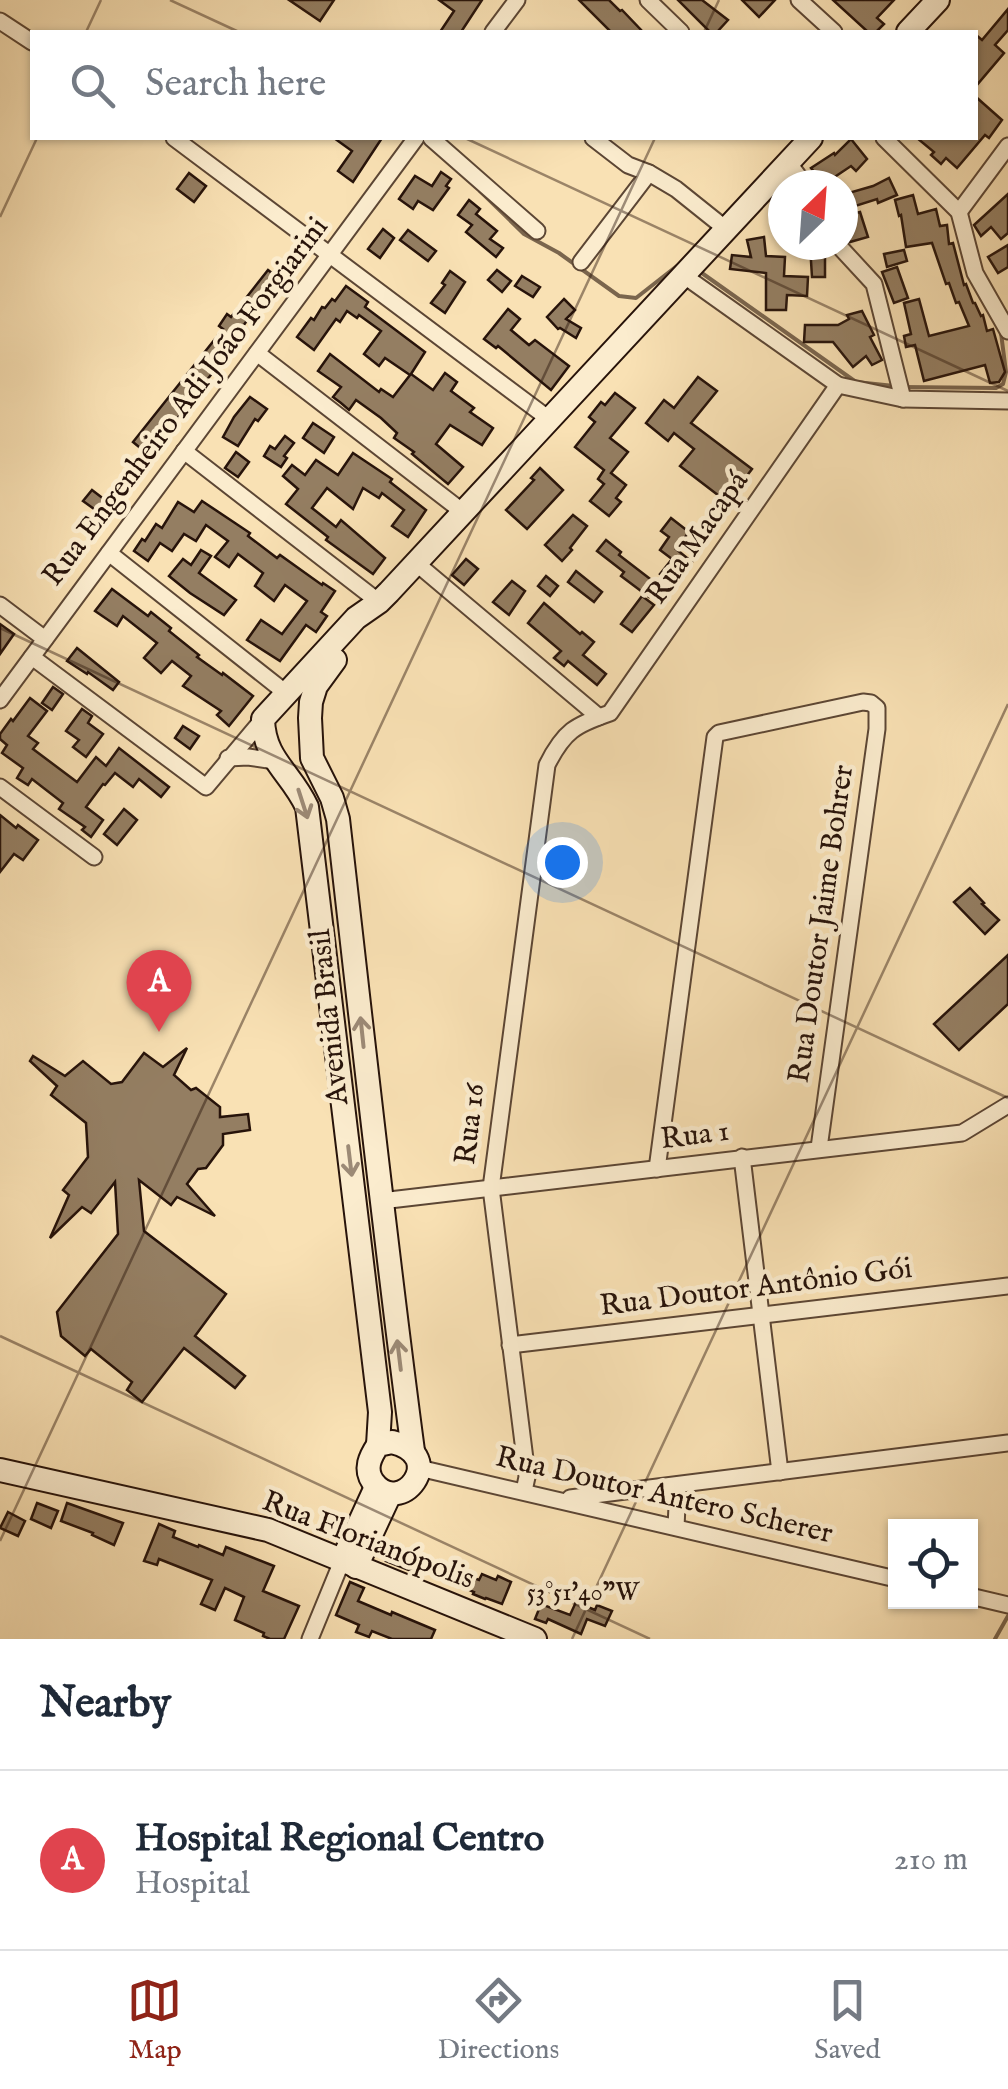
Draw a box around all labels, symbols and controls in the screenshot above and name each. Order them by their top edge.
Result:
search box [30,30,978,140]
icon: search [65,58,120,113]
text: Search here [145,61,326,109]
north arrow [768,170,858,260]
street label: Rua Engenheiro Adi João Forgiarini [35,210,337,594]
street label: Rua Macapá [638,464,758,612]
street label: Rua Doutor Jaime Bohrer [781,763,863,1085]
one-way arrow [296,788,314,820]
your location [537,837,588,888]
street label: Avenida Brasil [302,926,358,1108]
pin: A [126,950,192,1032]
one-way arrow [352,1016,371,1049]
street label: Rua 16 [447,1080,495,1167]
street label: Rua 1 [658,1113,732,1159]
one-way arrow [341,1144,360,1176]
street label: Rua Doutor Antônio Gói [598,1250,914,1326]
one-way arrow [389,1339,408,1372]
street label: Rua Doutor Antero Scherer [492,1439,836,1553]
street label: Rua Florianópolis [257,1483,479,1599]
map controls [888,1519,978,1609]
button: locate [888,1519,978,1609]
text: 53°51'40"W [527,1577,640,1609]
text: Nearby [40,1678,171,1731]
text: Hospital Regional Centro [135,1816,544,1864]
text: A [62,1840,83,1881]
text: 210 m [894,1840,968,1881]
text: Hospital [135,1864,250,1905]
tab: Map [127,1973,182,2068]
tab: Directions [437,1973,559,2068]
tab: Saved [814,1973,881,2068]

